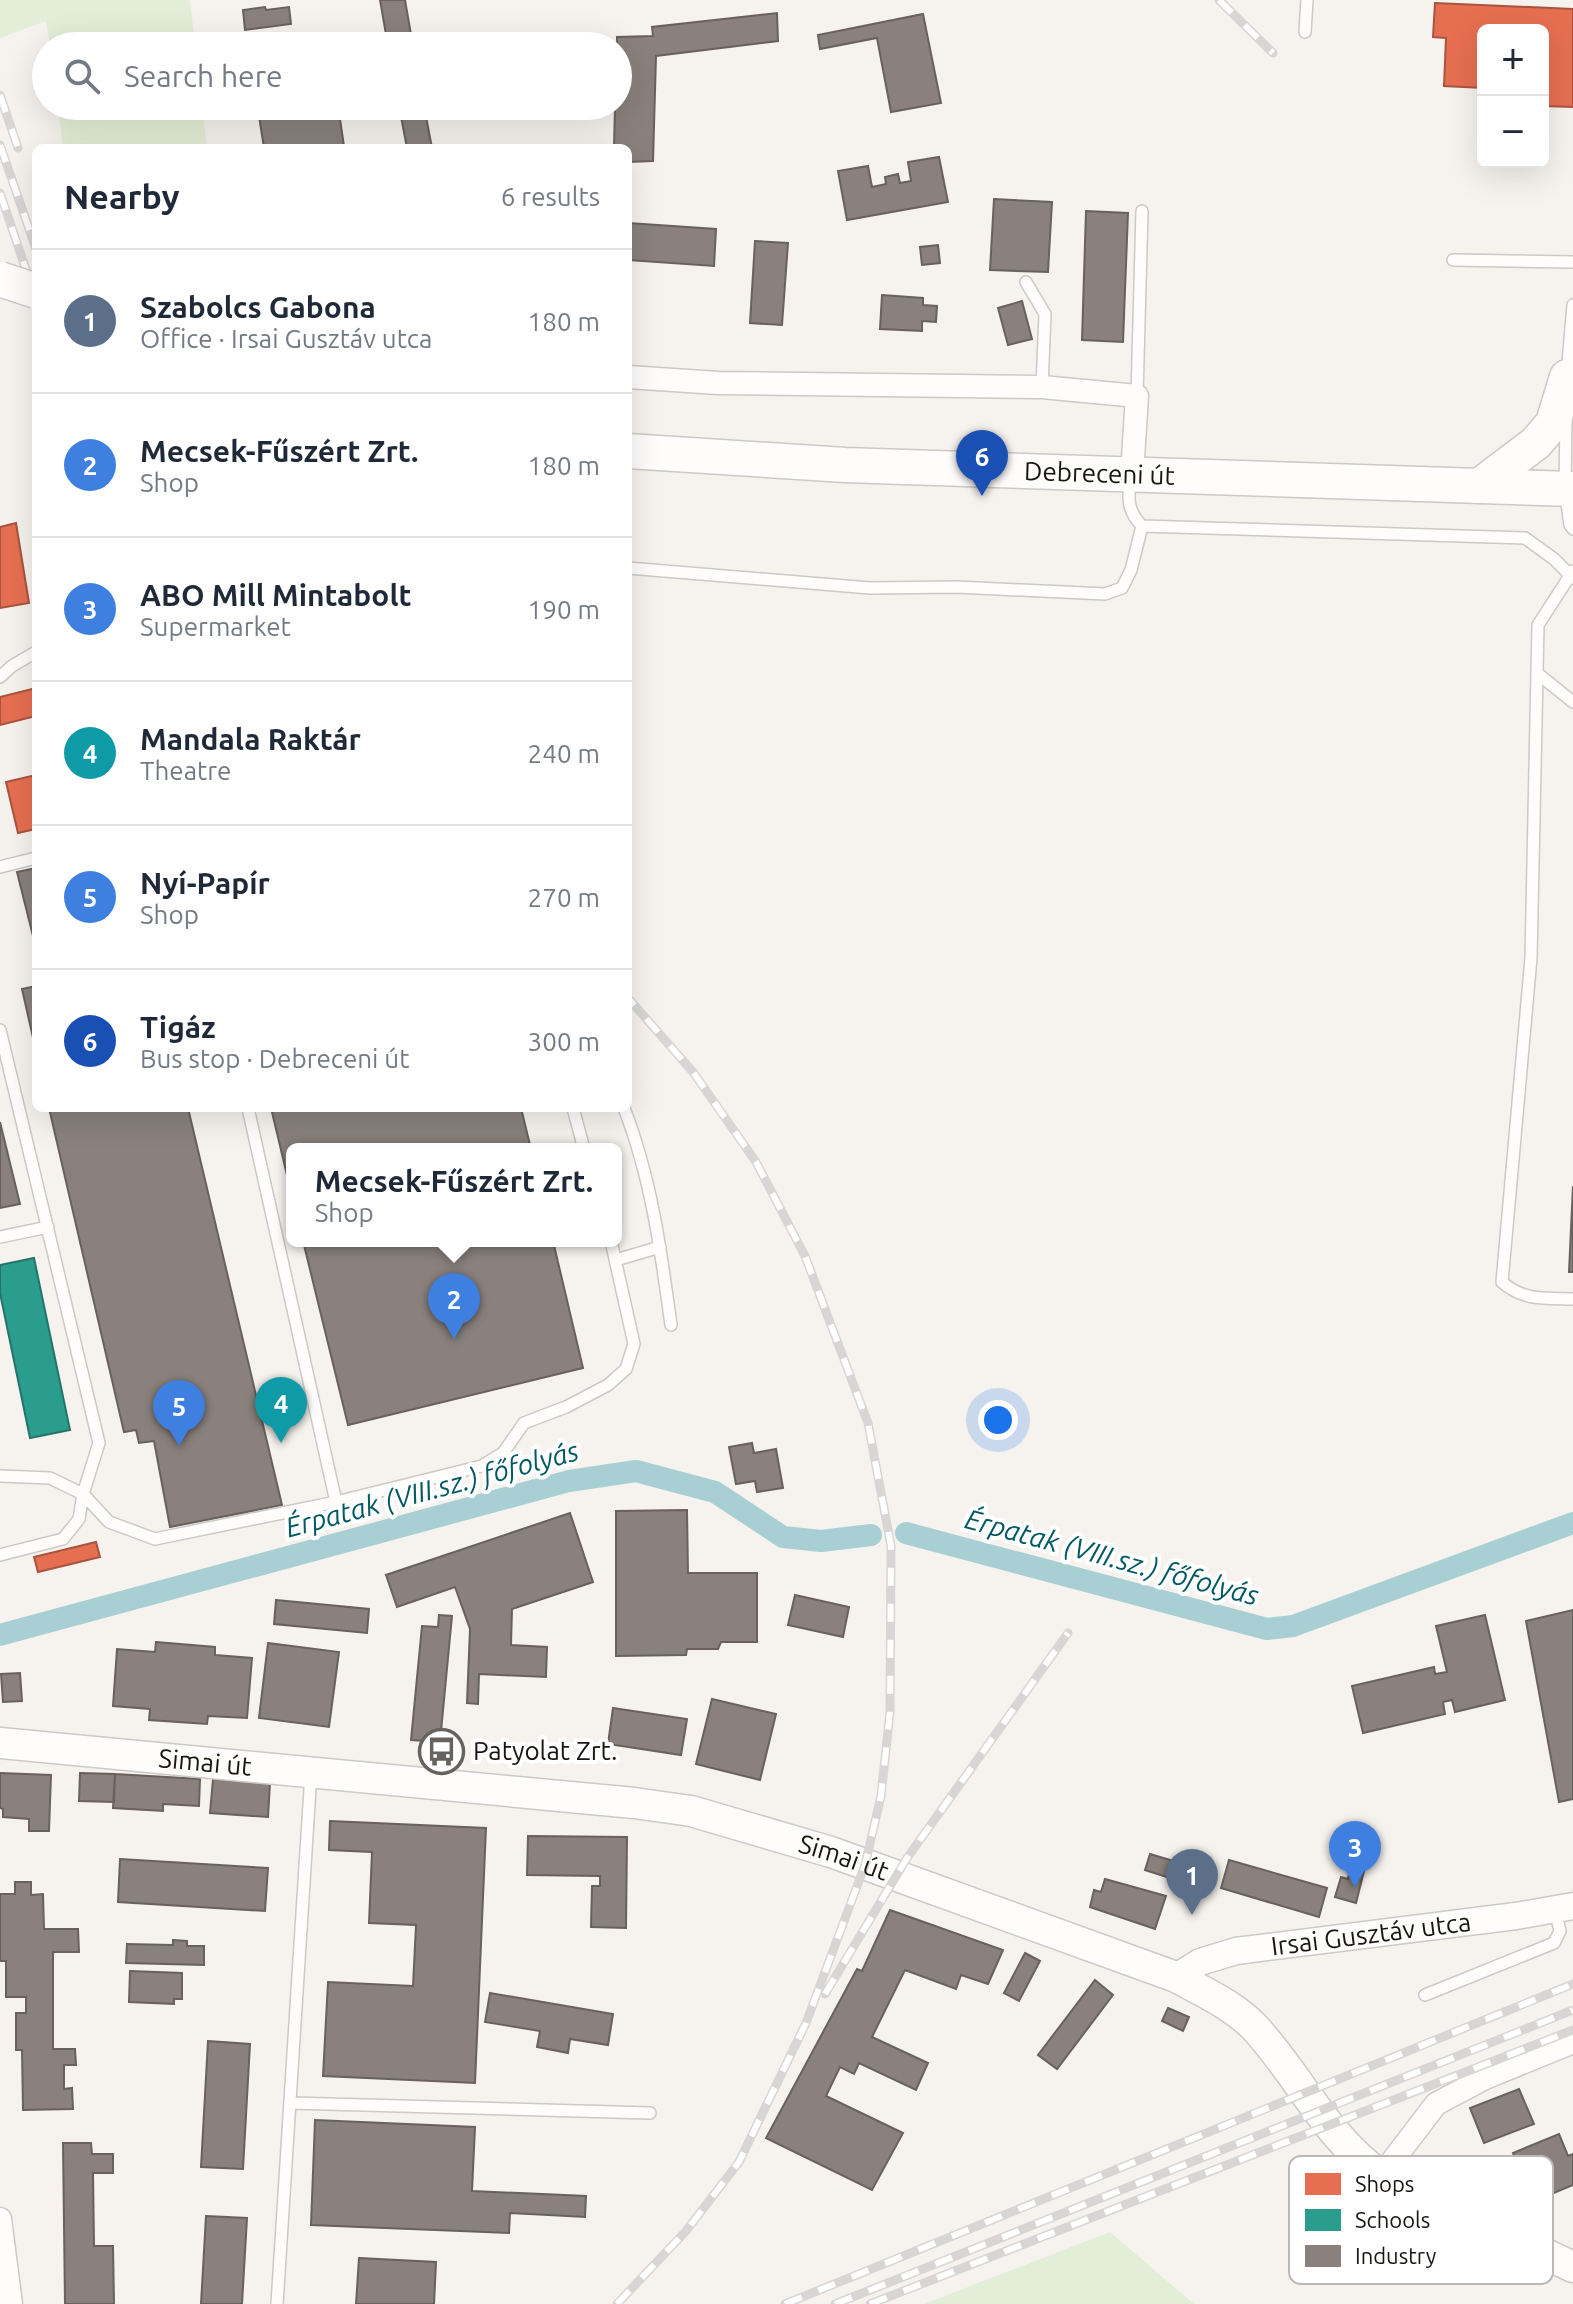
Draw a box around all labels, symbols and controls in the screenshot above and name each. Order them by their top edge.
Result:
map controls [1477,24,1549,168]
button: + [1477,24,1549,96]
search box [32,32,632,120]
icon: search [60,54,104,98]
text: Search here [124,59,283,93]
button: − [1477,96,1549,168]
text: Nearby [64,177,179,215]
text: 6 results [501,182,600,211]
text: Szabolcs Gabona [140,290,376,324]
text: 1 [83,307,97,336]
text: 180 m [528,307,600,336]
text: Office · Irsai Gusztáv utca [140,324,432,353]
pin: 6 [956,430,1008,496]
text: Mecsek-Fűszért Zrt. [140,434,419,468]
text: 2 [83,451,97,480]
text: 180 m [528,451,600,480]
street label: Debreceni út [1024,456,1175,490]
text: Shop [140,468,199,497]
text: ABO Mill Mintabolt [140,578,411,612]
text: 3 [83,595,97,624]
text: 190 m [528,595,600,624]
text: Supermarket [140,612,291,641]
text: Mandala Raktár [140,722,361,756]
text: 4 [83,739,97,768]
text: 240 m [528,739,600,768]
text: Theatre [140,756,231,785]
text: Nyí-Papír [140,866,270,900]
text: 5 [83,883,97,912]
text: 270 m [528,883,600,912]
text: Shop [140,900,199,929]
text: Tigáz [140,1010,216,1044]
text: 6 [83,1027,97,1056]
text: 300 m [528,1027,600,1056]
text: Bus stop · Debreceni út [140,1044,409,1073]
popup [286,1143,622,1247]
text: Mecsek-Fűszért Zrt. [315,1164,593,1198]
text: Shop [315,1198,374,1227]
pin: 2 [428,1273,480,1339]
pin: 4 [255,1377,307,1443]
pin: 5 [153,1380,205,1446]
your location [978,1400,1018,1440]
water label: Érpatak (VIII.sz.) főfolyás [282,1433,582,1544]
water label: Érpatak (VIII.sz.) főfolyás [962,1501,1263,1612]
bus stop icon: Patyolat Zrt. [418,1727,466,1775]
place label: Patyolat Zrt. [473,1736,618,1765]
street label: Simai út [157,1743,253,1781]
pin: 3 [1329,1821,1381,1887]
street label: Simai út [796,1828,893,1886]
pin: 1 [1166,1849,1218,1915]
street label: Irsai Gusztáv utca [1269,1907,1473,1961]
legend [1289,2156,1553,2284]
text: Shops [1355,2171,1414,2196]
text: Schools [1355,2207,1430,2232]
text: Industry [1355,2243,1437,2268]

